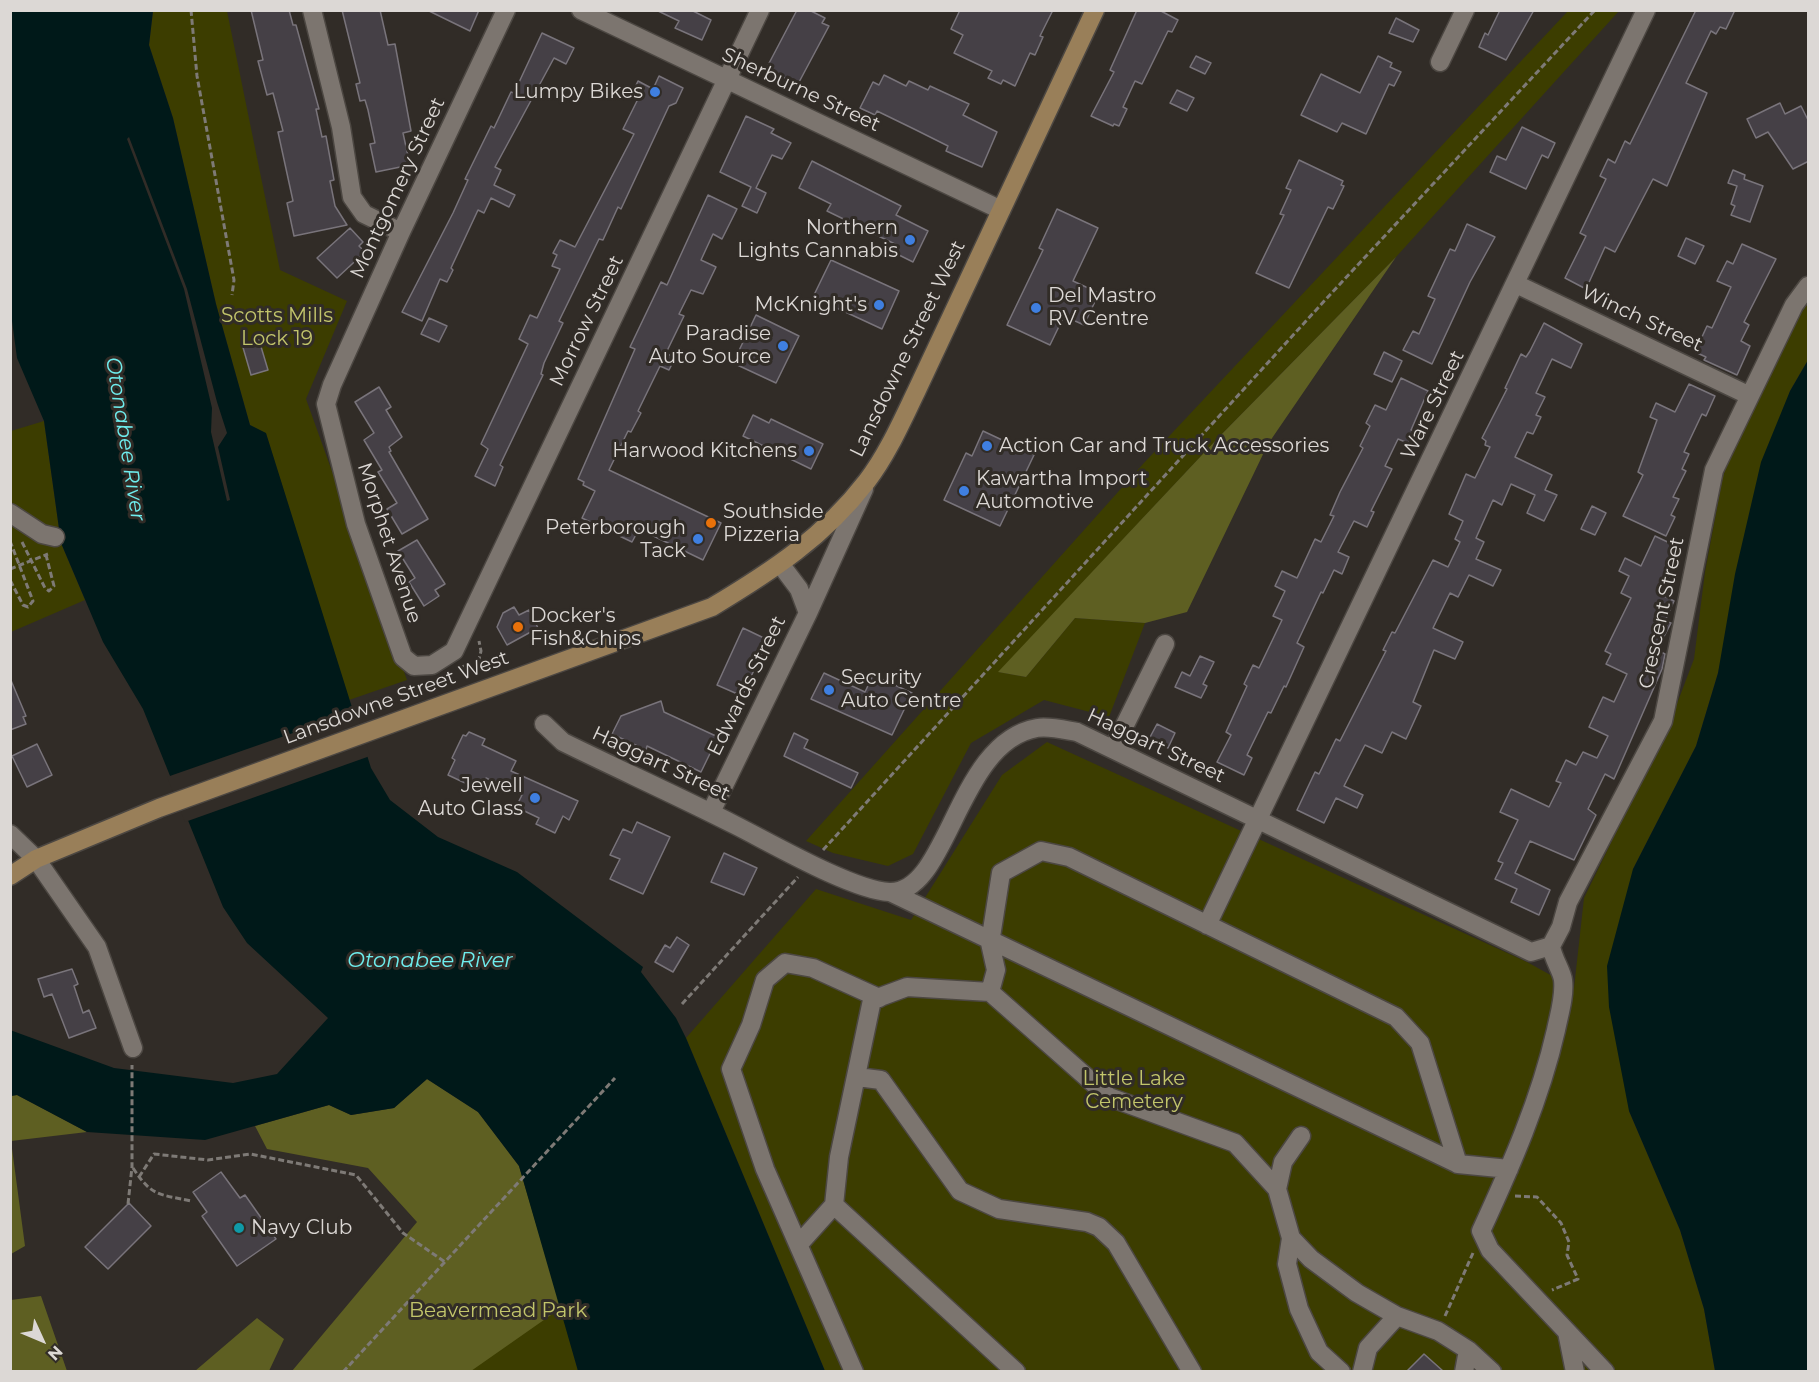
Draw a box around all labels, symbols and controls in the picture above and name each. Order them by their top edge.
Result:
street label: Sherburne Street [718,43,884,137]
place label: Lumpy Bikes [514,80,643,104]
marker: Lumpy Bikes [648,85,662,99]
street label: Montgomery Street [346,94,450,282]
place label: Northern Lights Cannabis [737,216,898,263]
marker: Northern Lights Cannabis [903,233,917,247]
street label: Lansdowne Street West [845,237,971,461]
street label: Morrow Street [545,252,629,390]
street label: Winch Street [1578,280,1706,358]
place label: Del Mastro RV Centre [1048,284,1156,331]
place label: McKnight's [755,293,867,317]
marker: McKnight's [872,298,886,312]
marker: Del Mastro RV Centre [1029,301,1043,315]
park label: Scotts Mills Lock 19 [221,304,333,351]
place label: Paradise Auto Source [649,322,771,369]
marker: Paradise Auto Source [776,339,790,353]
street label: Ware Street [1396,346,1470,464]
water label: Otonabee River [100,355,150,523]
place label: Action Car and Truck Accessories [999,434,1329,458]
place label: Harwood Kitchens [612,439,797,463]
marker: Action Car and Truck Accessories [980,439,994,453]
marker: Harwood Kitchens [802,444,816,458]
street label: Morphet Avenue [352,460,426,626]
place label: Kawartha Import Automotive [976,467,1147,514]
marker: Kawartha Import Automotive [957,484,971,498]
place label: Southside Pizzeria [723,500,824,547]
place label: Peterborough Tack [545,516,686,563]
marker: Southside Pizzeria [704,516,718,530]
marker: Peterborough Tack [691,532,705,546]
street label: Crescent Street [1634,535,1690,691]
place label: Docker's Fish&Chips [530,604,641,651]
street label: Edwards Street [703,612,791,760]
marker: Docker's Fish&Chips [511,620,525,634]
street label: Lansdowne Street West [280,646,512,750]
place label: Security Auto Centre [841,666,961,713]
marker: Security Auto Centre [822,683,836,697]
street label: Haggart Street [1083,704,1229,788]
street label: Haggart Street [588,722,734,806]
place label: Jewell Auto Glass [418,774,523,821]
marker: Jewell Auto Glass [528,791,542,805]
water label: Otonabee River [347,948,513,974]
park label: Little Lake Cemetery [1083,1067,1185,1114]
place label: Navy Club [251,1216,352,1240]
marker: Navy Club [232,1221,246,1235]
park label: Beavermead Park [409,1299,587,1323]
north arrow [12,1310,72,1370]
text: N [44,1342,67,1364]

